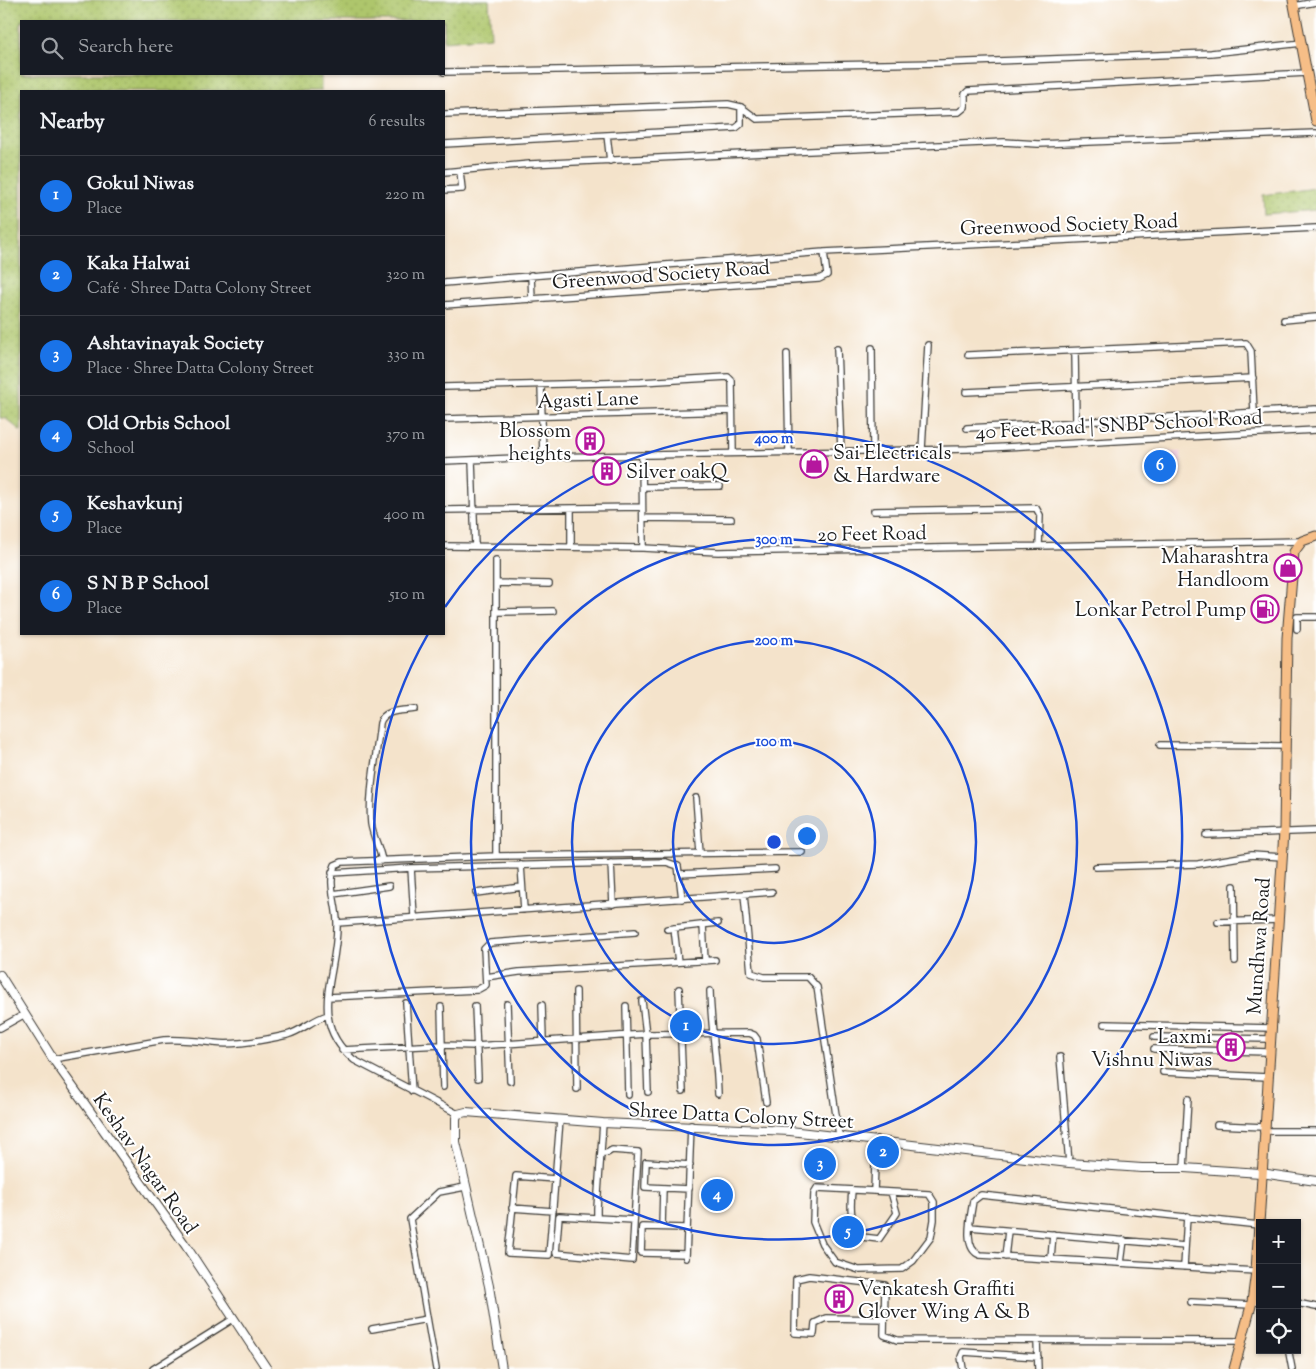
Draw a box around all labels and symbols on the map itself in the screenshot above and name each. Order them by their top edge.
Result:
street label: Greenwood Society Road [960,208,1179,245]
street label: Greenwood Society Road [551,254,771,299]
street label: Agasti Lane [537,385,639,418]
street label: 40 Feet Road | SNBP School Road [975,404,1263,449]
place label: Blossom heights [499,418,571,470]
building icon: Blossom heights [575,426,605,456]
text: 400 m [754,429,794,450]
place label: Sai Electricals & Hardware [833,440,952,492]
pin: 6 [1144,447,1176,485]
shop icon: Sai Electricals & Hardware [799,449,829,479]
building icon: Silver oakQ [592,456,622,486]
place label: Silver oakQ [626,459,730,488]
street label: 20 Feet Road [817,520,927,551]
text: 300 m [755,530,793,551]
place label: Maharashtra Handloom [1161,544,1269,596]
shop icon: Maharashtra Handloom [1273,553,1303,583]
fuel station icon: Lonkar Petrol Pump [1250,594,1280,624]
place label: Lonkar Petrol Pump [1075,597,1246,626]
text: 200 m [755,631,794,652]
text: 100 m [756,732,793,753]
your location [794,823,820,849]
centre of rings [765,833,783,851]
street label: Mundhwa Road [1241,877,1280,1016]
pin: 1 [670,1007,702,1045]
place label: Laxmi Vishnu Niwas [1091,1024,1212,1076]
building icon: Laxmi Vishnu Niwas [1216,1032,1246,1062]
street label: Keshav Nagar Road [84,1088,204,1241]
street label: Shree Datta Colony Street [627,1097,854,1138]
pin: 2 [867,1133,899,1171]
pin: 3 [804,1145,836,1183]
pin: 4 [701,1176,733,1214]
pin: 5 [832,1213,864,1251]
place label: Venkatesh Graffiti Glover Wing A & B [858,1276,1030,1328]
building icon: Venkatesh Graffiti Glover Wing A & B [824,1284,854,1314]

